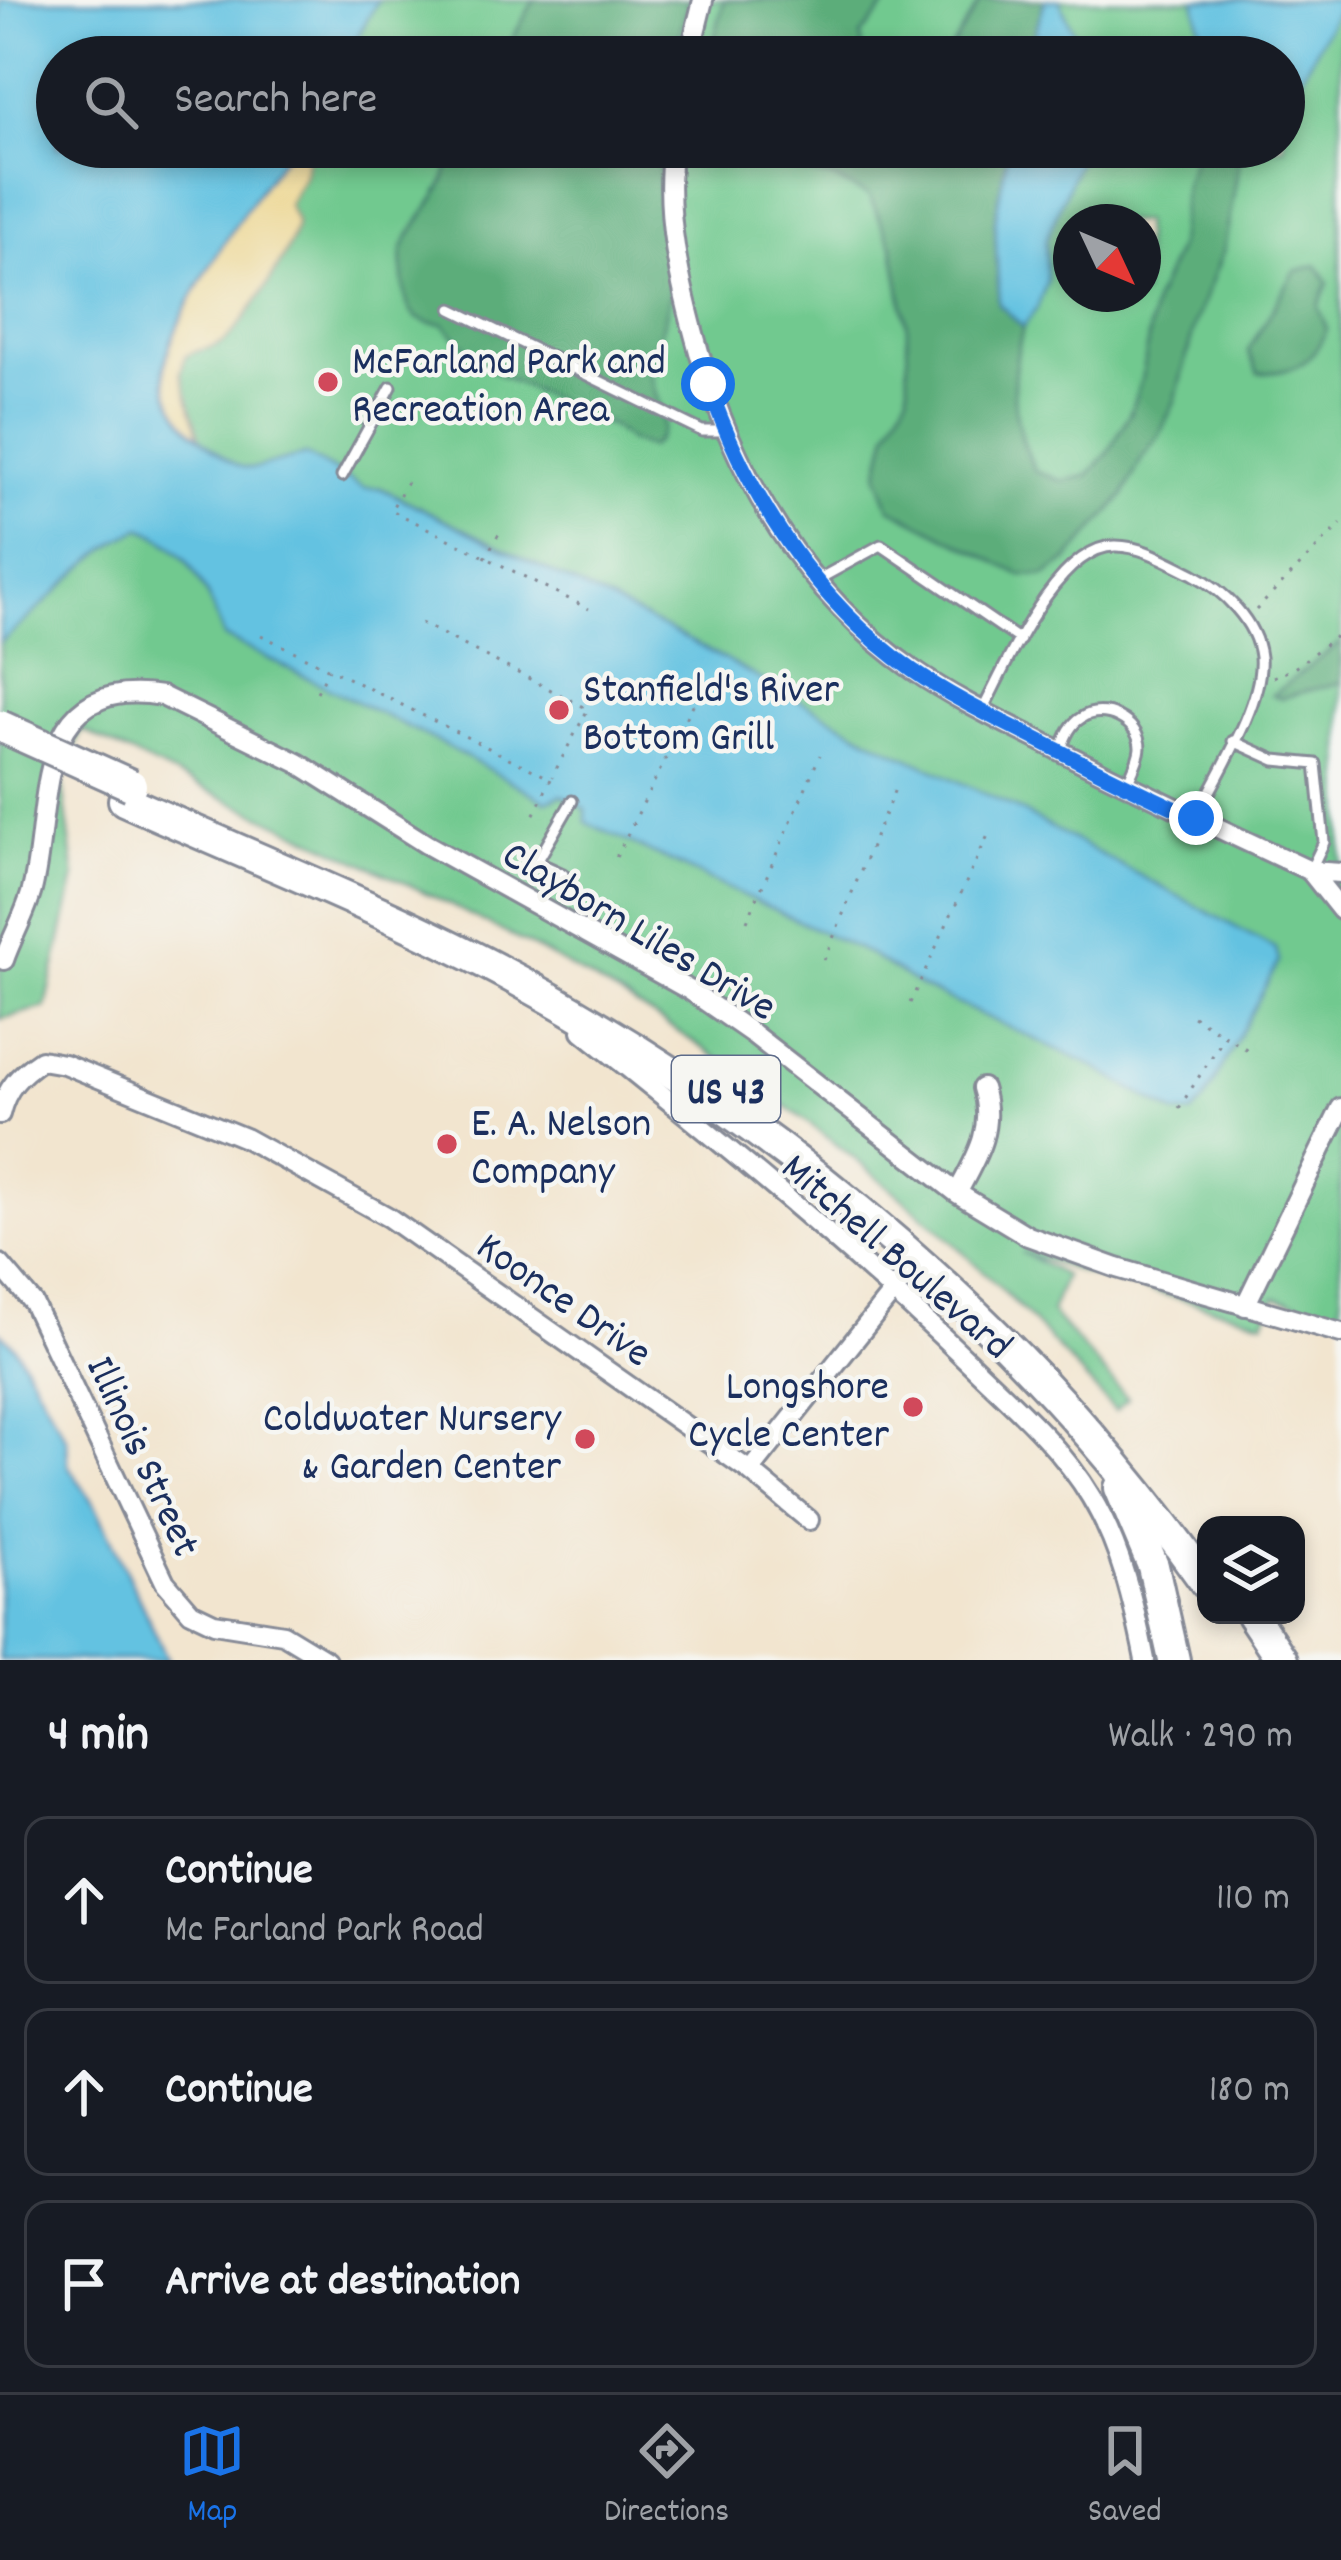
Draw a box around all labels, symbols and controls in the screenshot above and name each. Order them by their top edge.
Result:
search box [36,36,1305,168]
icon: search [78,69,144,135]
text: Search here [174,70,377,134]
north arrow [1053,204,1161,312]
place label: McFarland Park and Recreation Area [352,335,666,443]
route start [681,357,735,411]
marker: McFarland Park and Recreation Area [315,369,341,395]
place label: Stanfield's River Bottom Grill [583,663,839,771]
marker: Stanfield's River Bottom Grill [546,697,572,723]
route end [1169,791,1223,845]
street label: Clayborn Liles Drive [489,828,786,1040]
road number: US 43 [672,1056,780,1122]
place label: E. A. Nelson Company [471,1097,651,1205]
marker: E. A. Nelson Company [434,1131,460,1157]
street label: Mitchell Boulevard [765,1142,1023,1377]
street label: Koonce Drive [462,1220,662,1385]
street label: Illinois Street [67,1347,212,1568]
place label: Longshore Cycle Center [688,1360,889,1468]
place label: Coldwater Nursery & Garden Center [263,1392,562,1500]
marker: Longshore Cycle Center [900,1394,926,1420]
marker: Coldwater Nursery & Garden Center [572,1426,598,1452]
map controls [1197,1516,1305,1624]
button: layers [1197,1516,1305,1624]
text: 4 min [48,1702,149,1774]
text: Walk · 290 m [1108,1711,1293,1766]
text: Continue [165,1841,313,1905]
icon: ahead [51,1867,117,1933]
text: 110 m [1216,1873,1290,1928]
text: Mc Farland Park Road [165,1905,484,1960]
icon: ahead [51,2059,117,2125]
text: Continue [165,2060,313,2124]
text: 180 m [1209,2065,1290,2120]
icon: arrive [51,2251,117,2317]
text: Arrive at destination [165,2252,520,2316]
tab: Map [179,2418,245,2537]
tab: Directions [604,2418,729,2537]
tab: Saved [1088,2418,1162,2537]

